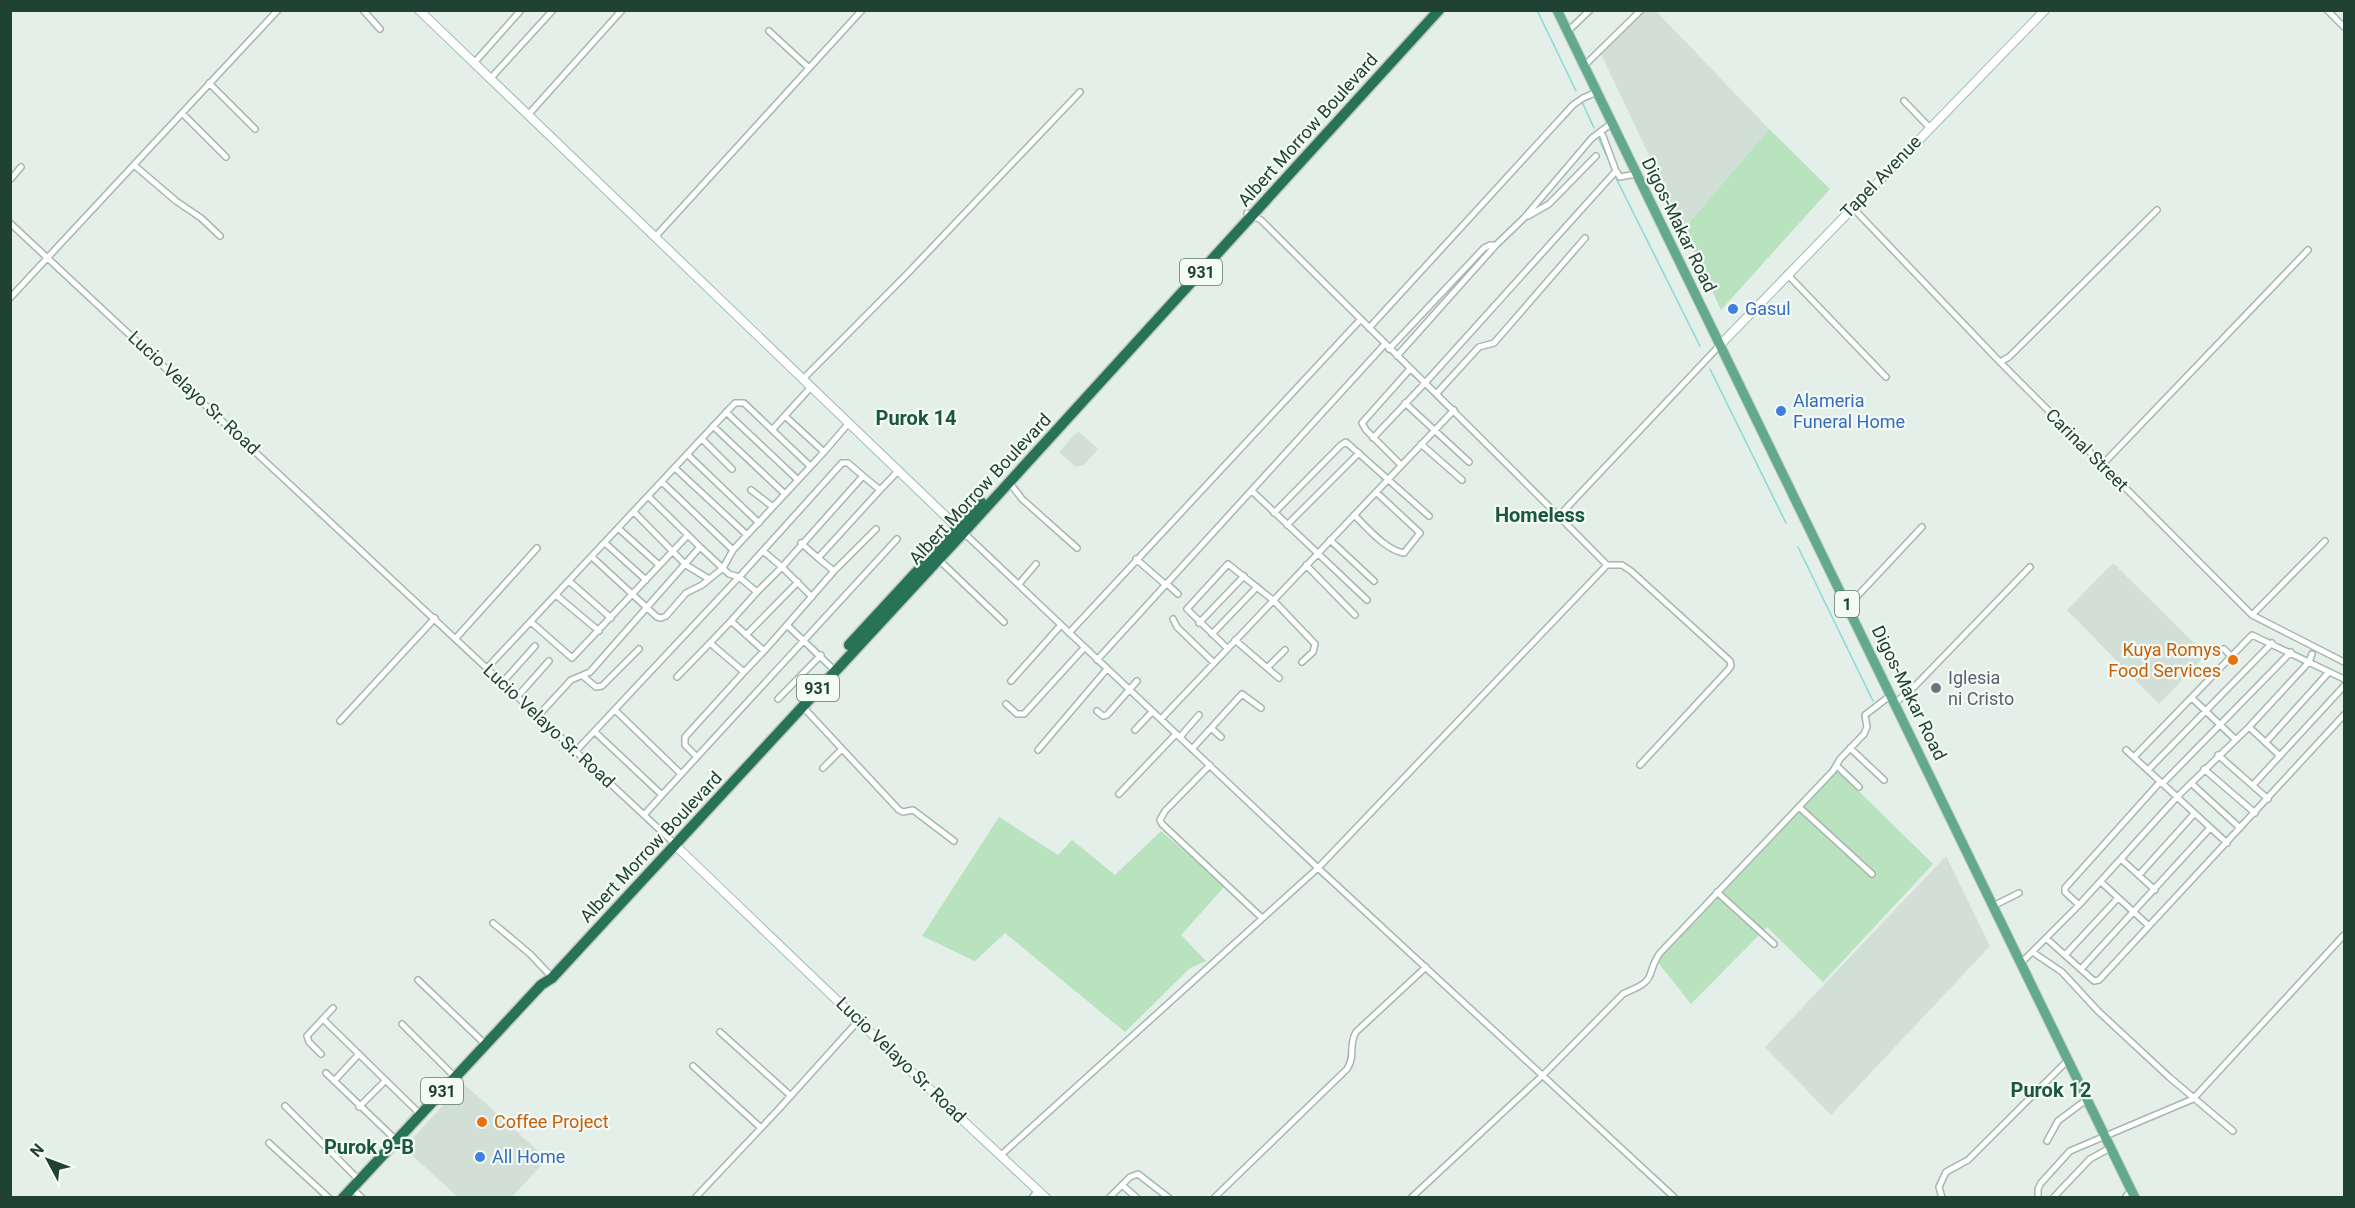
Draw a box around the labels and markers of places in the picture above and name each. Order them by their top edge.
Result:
place label: Gasul [1745,298,1791,319]
marker: Gasul [1726,302,1740,316]
place label: Alameria Funeral Home [1793,390,1905,432]
marker: Alameria Funeral Home [1774,404,1788,418]
place label: Kuya Romys Food Services [2108,639,2221,681]
marker: Kuya Romys Food Services [2226,653,2240,667]
place label: Iglesia ni Cristo [1948,667,2014,709]
marker: Iglesia ni Cristo [1929,681,1943,695]
place label: Coffee Project [494,1111,609,1132]
marker: Coffee Project [475,1115,489,1129]
place label: All Home [492,1146,565,1167]
marker: All Home [473,1150,487,1164]

